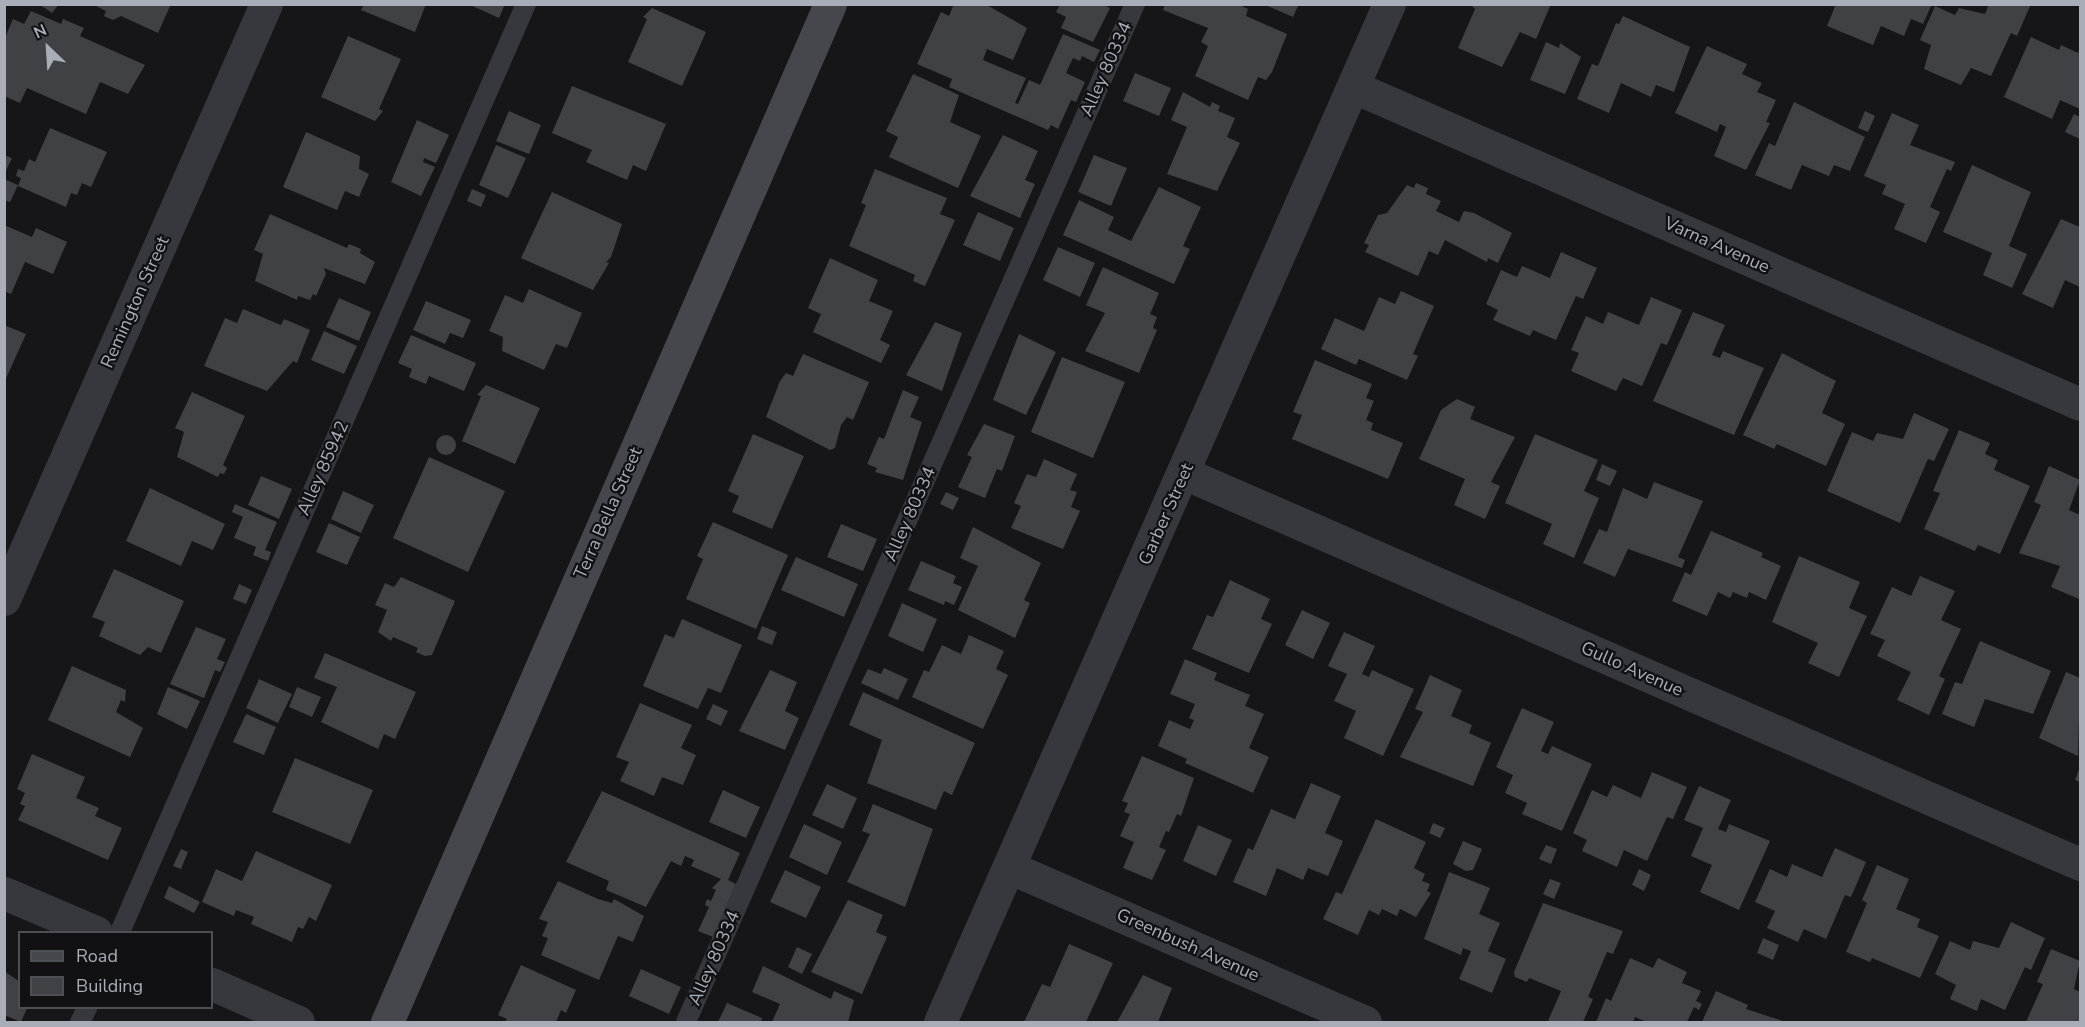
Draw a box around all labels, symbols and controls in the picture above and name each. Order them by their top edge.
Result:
north arrow [18,18,78,78]
street label: Alley 80334 [1076,18,1136,120]
text: N [30,19,50,44]
street label: Varna Avenue [1661,212,1773,278]
street label: Remington Street [96,233,174,371]
street label: Alley 85942 [293,417,353,519]
street label: Terra Bella Street [569,444,647,582]
street label: Garber Street [1134,460,1198,568]
street label: Alley 80334 [880,463,940,565]
street label: Gullo Avenue [1578,637,1686,701]
street label: Greenbush Avenue [1113,904,1263,986]
street label: Alley 80334 [684,907,744,1009]
legend [18,931,213,1009]
text: Road [76,944,118,968]
text: Building [76,974,143,998]

